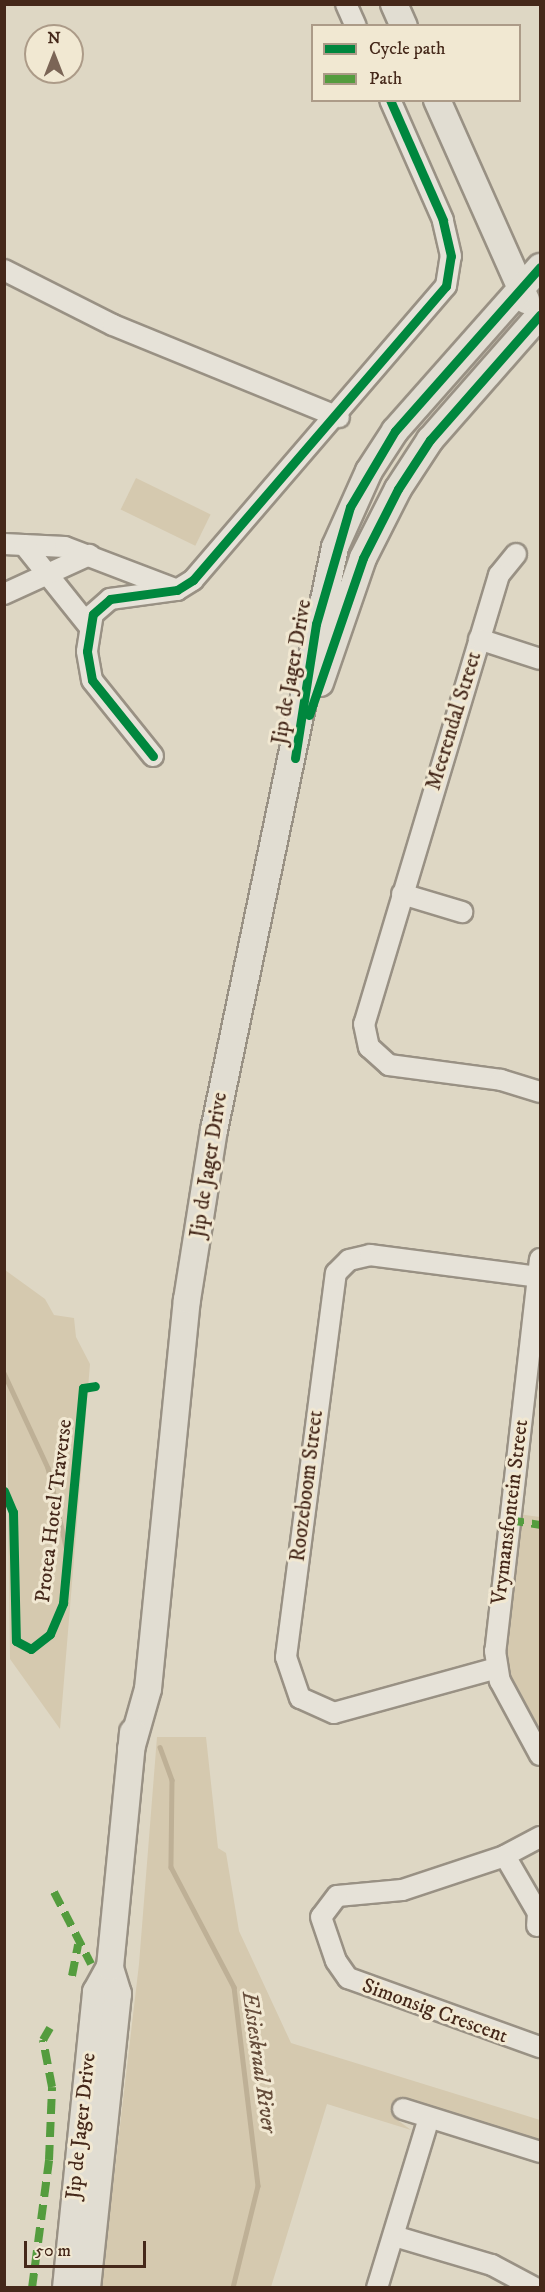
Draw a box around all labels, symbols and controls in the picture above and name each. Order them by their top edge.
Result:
north arrow [24,24,84,84]
legend [311,24,521,102]
text: N [47,28,61,48]
text: Cycle path [369,38,446,60]
text: Path [369,68,402,90]
street label: Jip de Jager Drive [267,597,317,747]
street label: Meerendal Street [421,649,487,793]
street label: Jip de Jager Drive [185,1090,233,1240]
street label: Roozeboom Street [285,1409,329,1563]
street label: Protea Hotel Traverse [30,1418,78,1604]
street label: Vrymansfontein Street [486,1418,534,1606]
street label: Simonsig Crescent [359,1973,511,2049]
water label: Elsieskraal River [236,1990,282,2134]
street label: Jip de Jager Drive [61,2052,101,2200]
scale bar [27,2229,148,2267]
text: 50 m [35,2240,71,2262]

